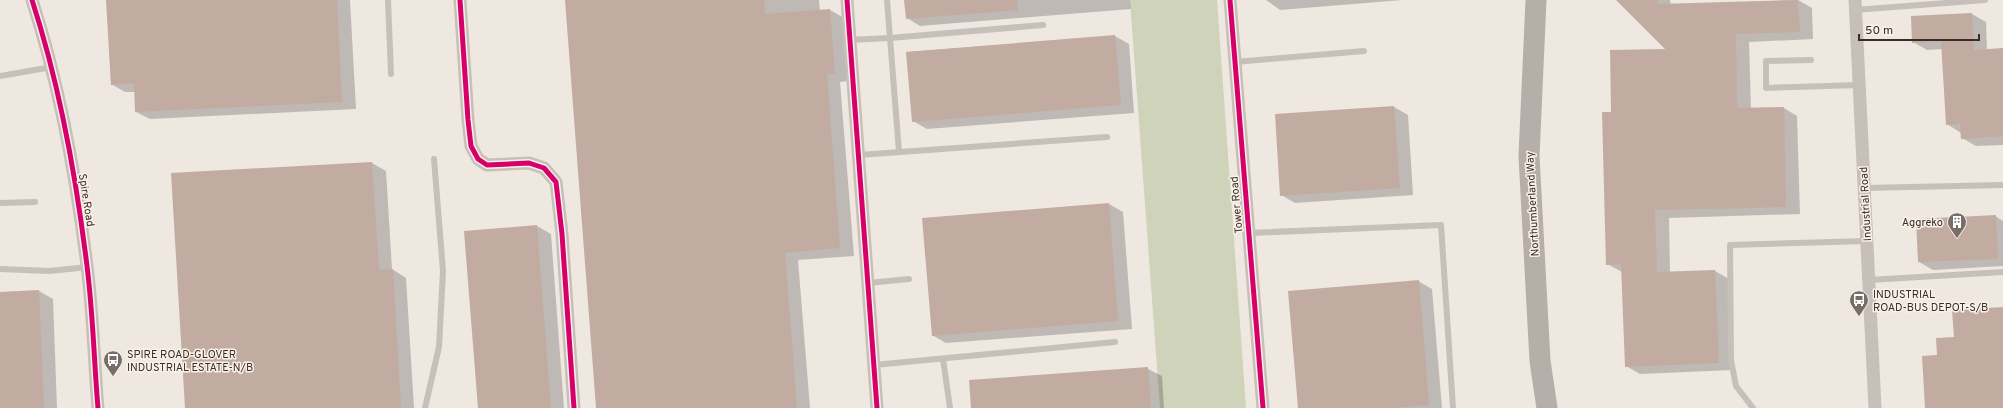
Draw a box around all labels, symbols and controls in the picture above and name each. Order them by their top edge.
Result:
scale bar [1859,16,1979,42]
text: 50 m [1865,23,1893,39]
street label: Northumberland Way [1523,151,1543,257]
street label: Industrial Road [1857,166,1875,241]
street label: Spire Road [75,173,97,228]
street label: Tower Road [1228,176,1246,234]
building icon: Aggreko [1946,211,1968,239]
place label: Aggreko [1902,216,1943,230]
place label: INDUSTRIAL ROAD-BUS DEPOT-S/B [1873,288,1988,315]
bus stop icon: INDUSTRIAL ROAD-BUS DEPOT-S/B [1848,289,1870,317]
place label: SPIRE ROAD-GLOVER INDUSTRIAL ESTATE-N/B [127,348,253,375]
bus stop icon: SPIRE ROAD-GLOVER INDUSTRIAL ESTATE-N/B [102,349,124,377]

